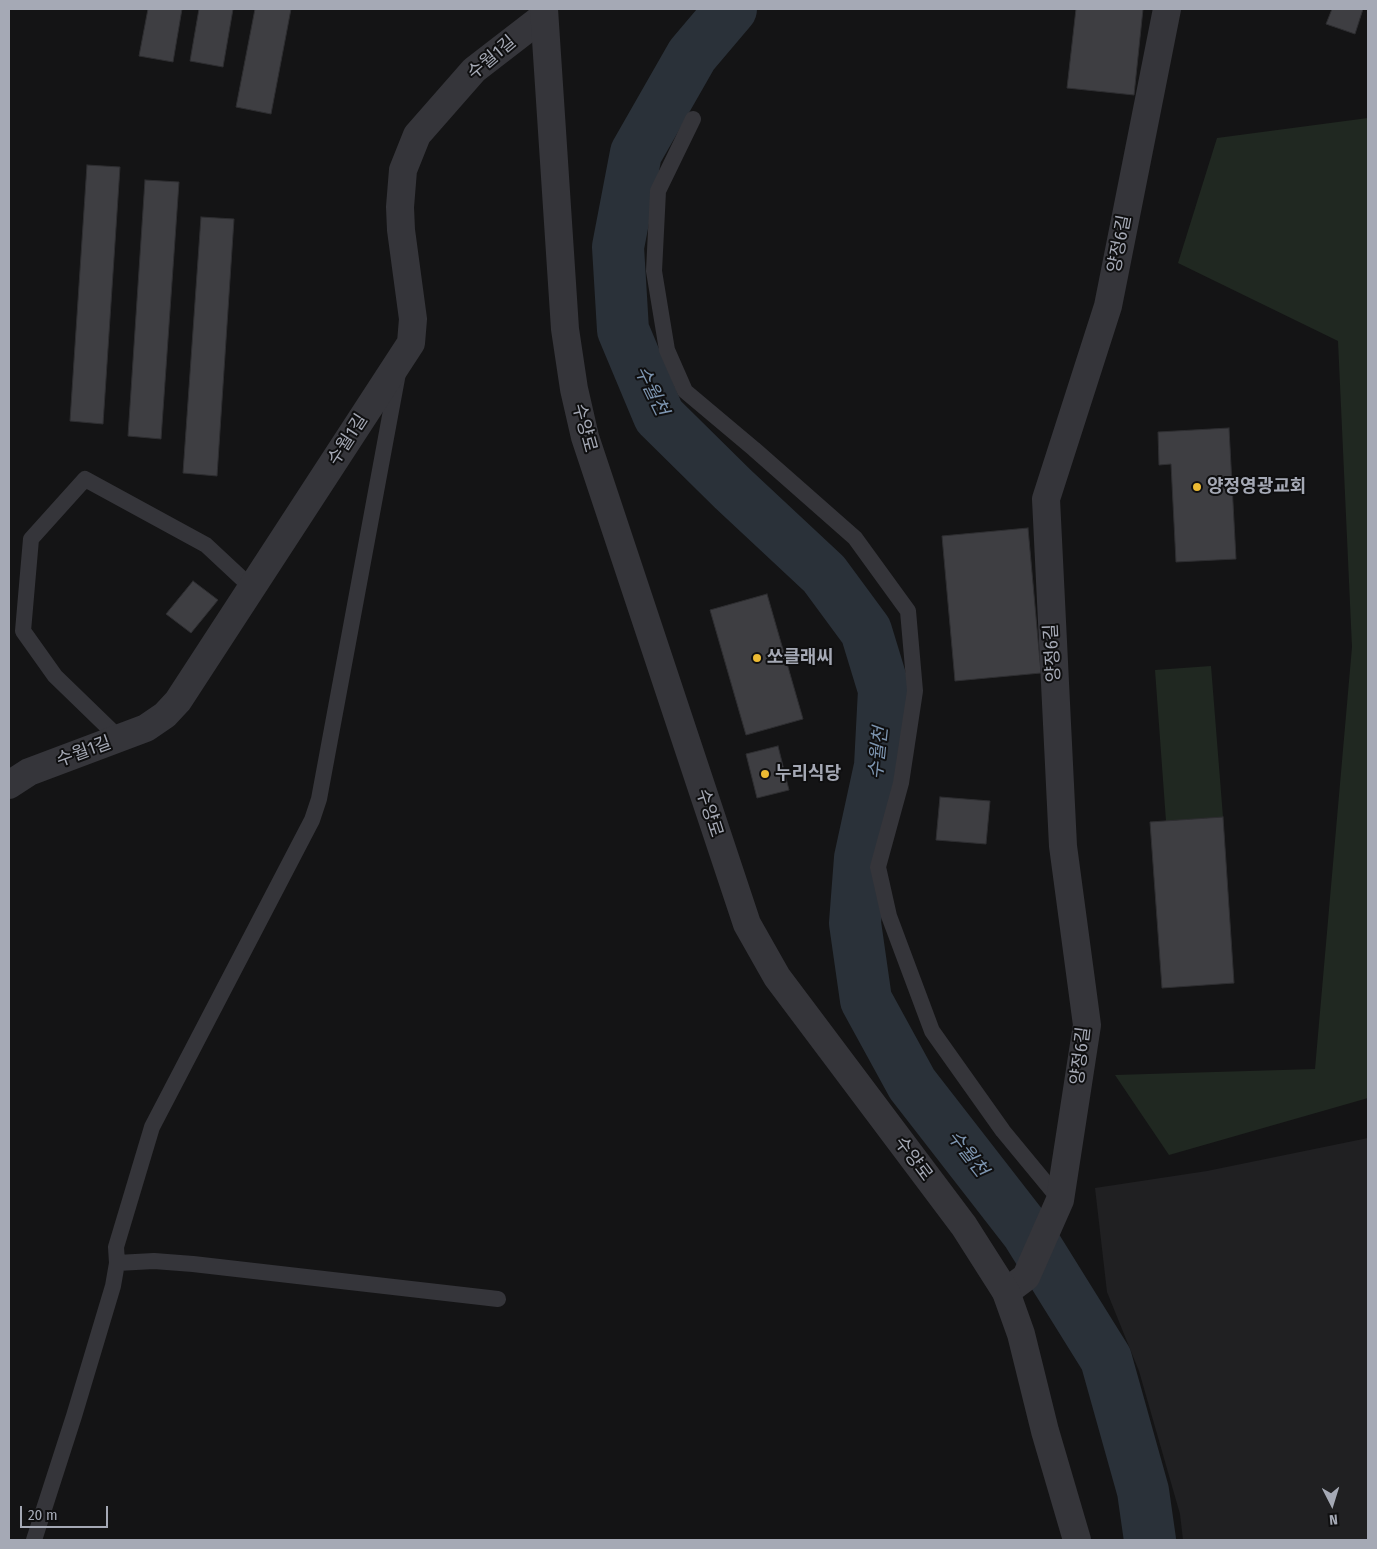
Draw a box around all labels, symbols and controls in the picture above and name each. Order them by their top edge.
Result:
street label: 수월1길 [463,32,521,84]
street label: 양정6길 [1104,213,1136,275]
water label: 수월천 [629,362,673,420]
street label: 수양로 [567,401,601,455]
street label: 수월1길 [324,410,372,470]
place label: 양정영광교회 [1207,476,1306,498]
marker: 양정영광교회 [1191,481,1203,493]
street label: 양정6길 [1041,623,1065,683]
place label: 쏘클래씨 [767,647,833,669]
marker: 쏘클래씨 [751,652,763,664]
water label: 수월천 [865,726,893,780]
street label: 수월1길 [54,732,114,772]
place label: 누리식당 [775,763,841,785]
marker: 누리식당 [759,768,771,780]
street label: 수양로 [691,786,727,840]
street label: 양정6길 [1067,1026,1095,1086]
water label: 수월천 [942,1126,992,1182]
street label: 수양로 [889,1133,937,1185]
north arrow [1307,1479,1357,1529]
scale bar [22,1496,110,1528]
text: 20 m [28,1506,58,1524]
text: N [1328,1511,1338,1528]

